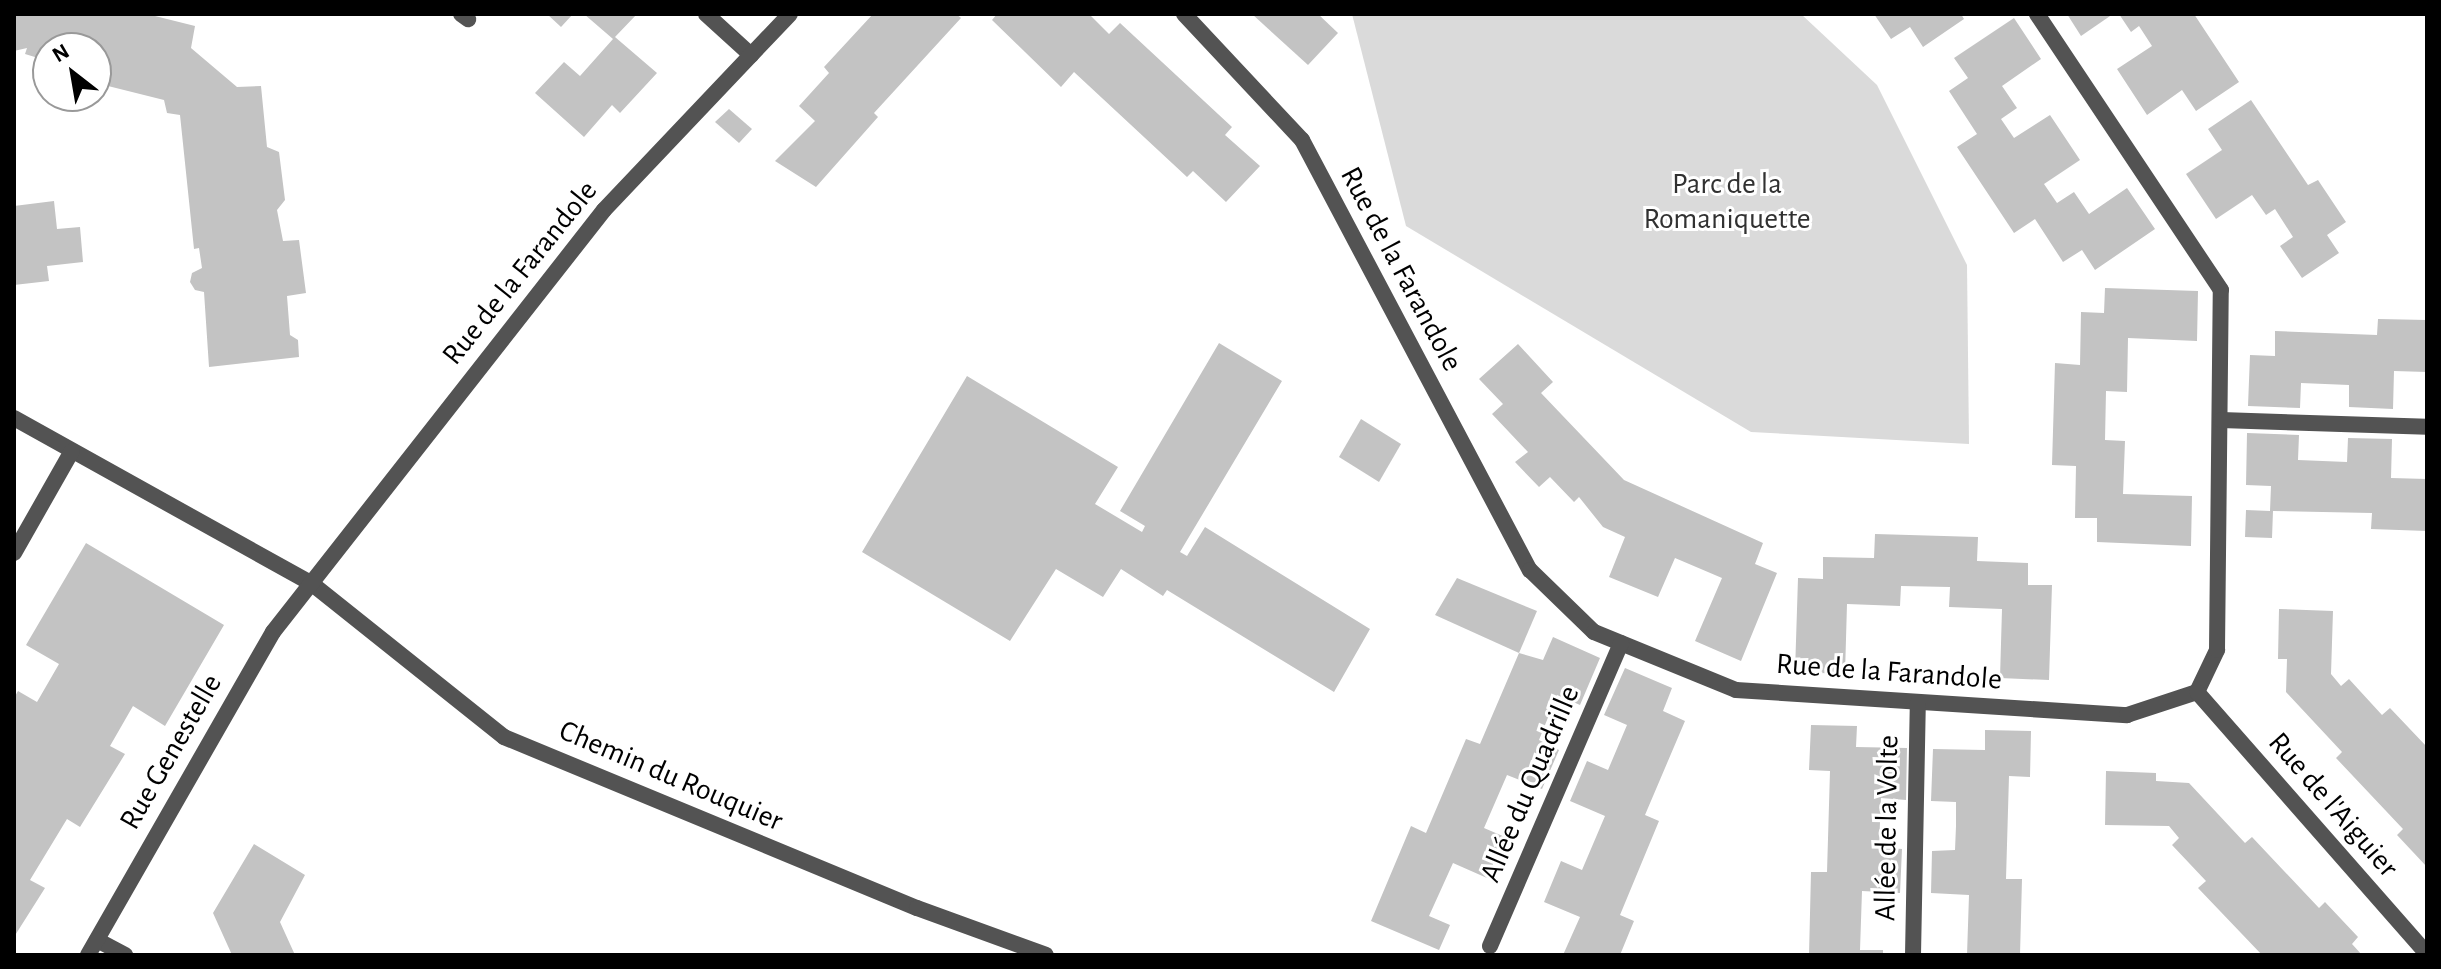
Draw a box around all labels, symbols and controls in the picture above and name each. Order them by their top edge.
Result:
north arrow [32,32,112,112]
text: N [48,40,73,67]
street label: Rue de la Farandole [1332,161,1470,377]
park label: Parc de la Romaniquette [1643,166,1811,236]
street label: Rue de la Farandole [435,174,605,372]
street label: Rue de la Farandole [1775,646,2003,698]
street label: Rue Genestelle [112,668,230,836]
street label: Allée du Quadrille [1472,680,1588,888]
street label: Chemin du Rouquier [554,713,788,839]
street label: Rue de l'Aiguier [2260,725,2406,885]
street label: Allée de la Volte [1867,735,1907,921]

